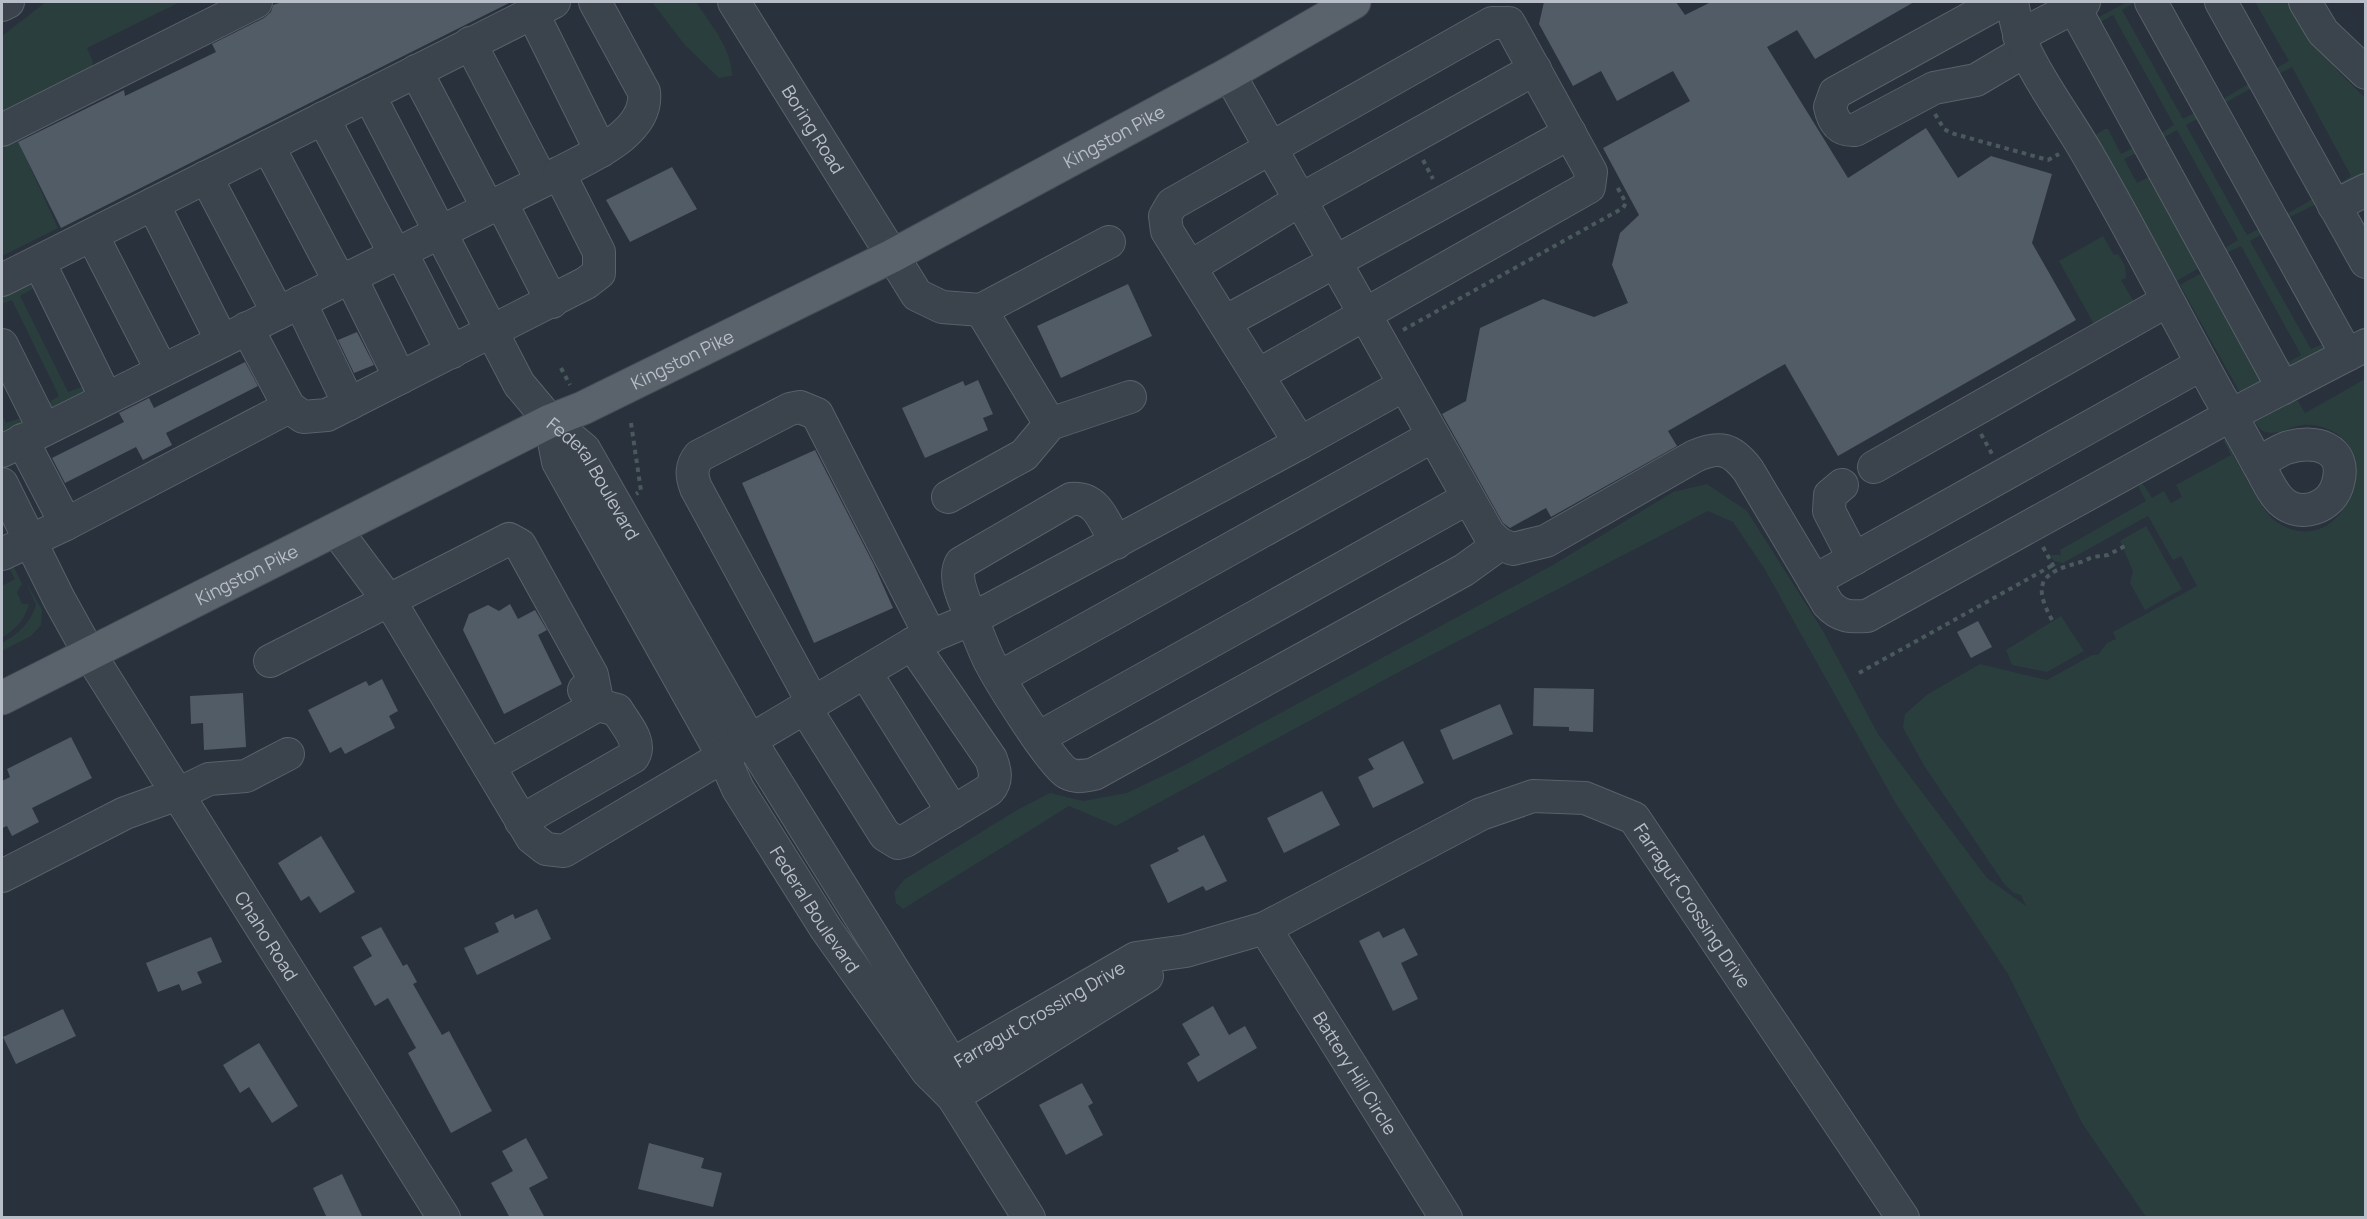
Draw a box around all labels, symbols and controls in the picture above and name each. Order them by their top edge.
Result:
street label: Boring Road [777,80,850,178]
street label: Kingston Pike [1059,99,1169,173]
street label: Kingston Pike [627,324,738,395]
street label: Federal Boulevard [542,412,645,544]
street label: Kingston Pike [191,538,302,610]
street label: Farragut Crossing Drive [1629,818,1757,992]
street label: Federal Boulevard [765,841,865,977]
street label: Chaho Road [230,886,304,985]
street label: Farragut Crossing Drive [950,955,1129,1073]
street label: Battery Hill Circle [1308,1007,1403,1139]

